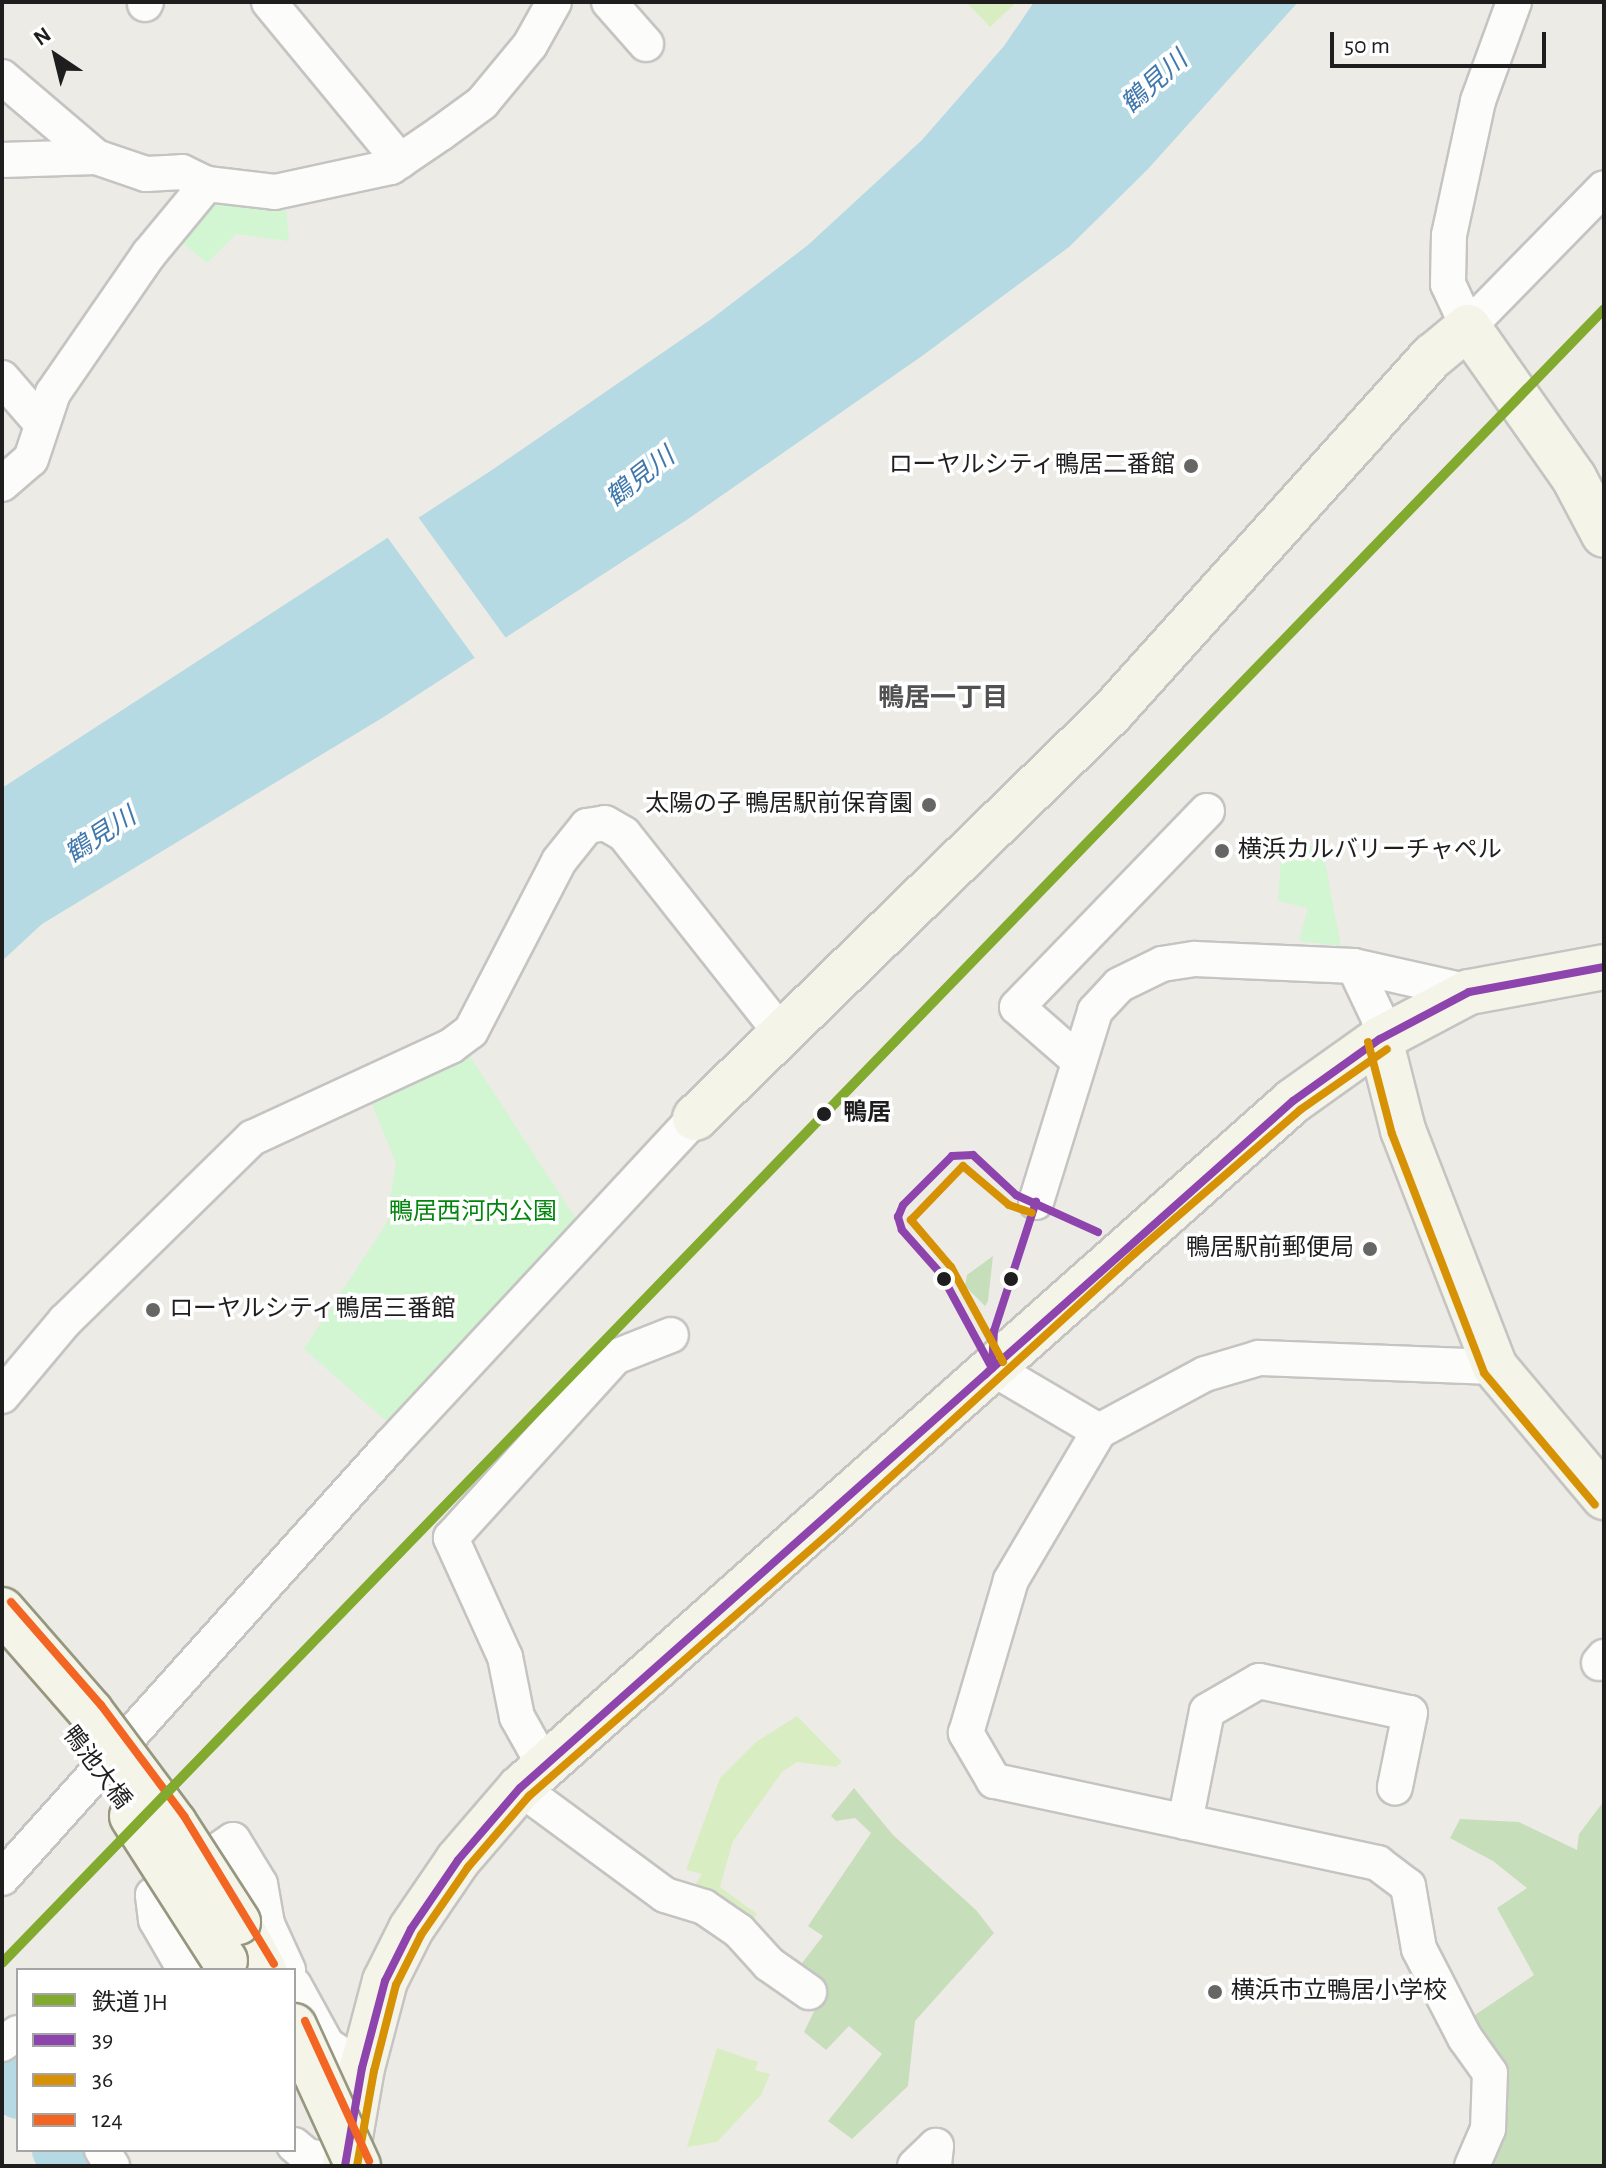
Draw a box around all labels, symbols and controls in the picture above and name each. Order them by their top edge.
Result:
north arrow [16,16,96,96]
scale bar [1334,16,1550,66]
text: N [30,23,55,50]
text: 50 m [1344,34,1390,58]
water label: 鶴見川 [1116,45,1194,121]
water label: 鶴見川 [601,442,681,514]
place label: ローヤルシティ鴨居二番館 [887,452,1175,480]
marker: ローヤルシティ鴨居二番館 [1182,457,1200,475]
district label: 鴨居一丁目 [878,683,1008,715]
place label: 太陽の子 鴨居駅前保育園 [645,791,913,819]
marker: 太陽の子 鴨居駅前保育園 [920,796,938,814]
water label: 鶴見川 [60,802,142,870]
place label: 横浜カルバリーチャペル [1238,837,1502,865]
marker: 横浜カルバリーチャペル [1213,842,1231,860]
place label: 鴨居 [843,1100,891,1128]
marker: 鴨居 [812,1102,836,1126]
park label: 鴨居西河内公園 [389,1199,557,1227]
place label: 鴨居駅前郵便局 [1186,1235,1354,1263]
marker: 鴨居駅前郵便局 [1361,1240,1379,1258]
unlabelled marker [936,1271,952,1287]
unlabelled marker [1003,1271,1019,1287]
place label: ローヤルシティ鴨居三番館 [169,1296,457,1324]
marker: ローヤルシティ鴨居三番館 [144,1301,162,1319]
street label: 鴨池大橋 [56,1721,136,1815]
legend [16,1968,296,2152]
place label: 横浜市立鴨居小学校 [1231,1978,1447,2006]
marker: 横浜市立鴨居小学校 [1206,1983,1224,2001]
text: 鉄道 JH [92,1991,168,2015]
text: 39 [92,2028,113,2052]
text: 36 [92,2068,113,2092]
text: 124 [92,2108,123,2132]

